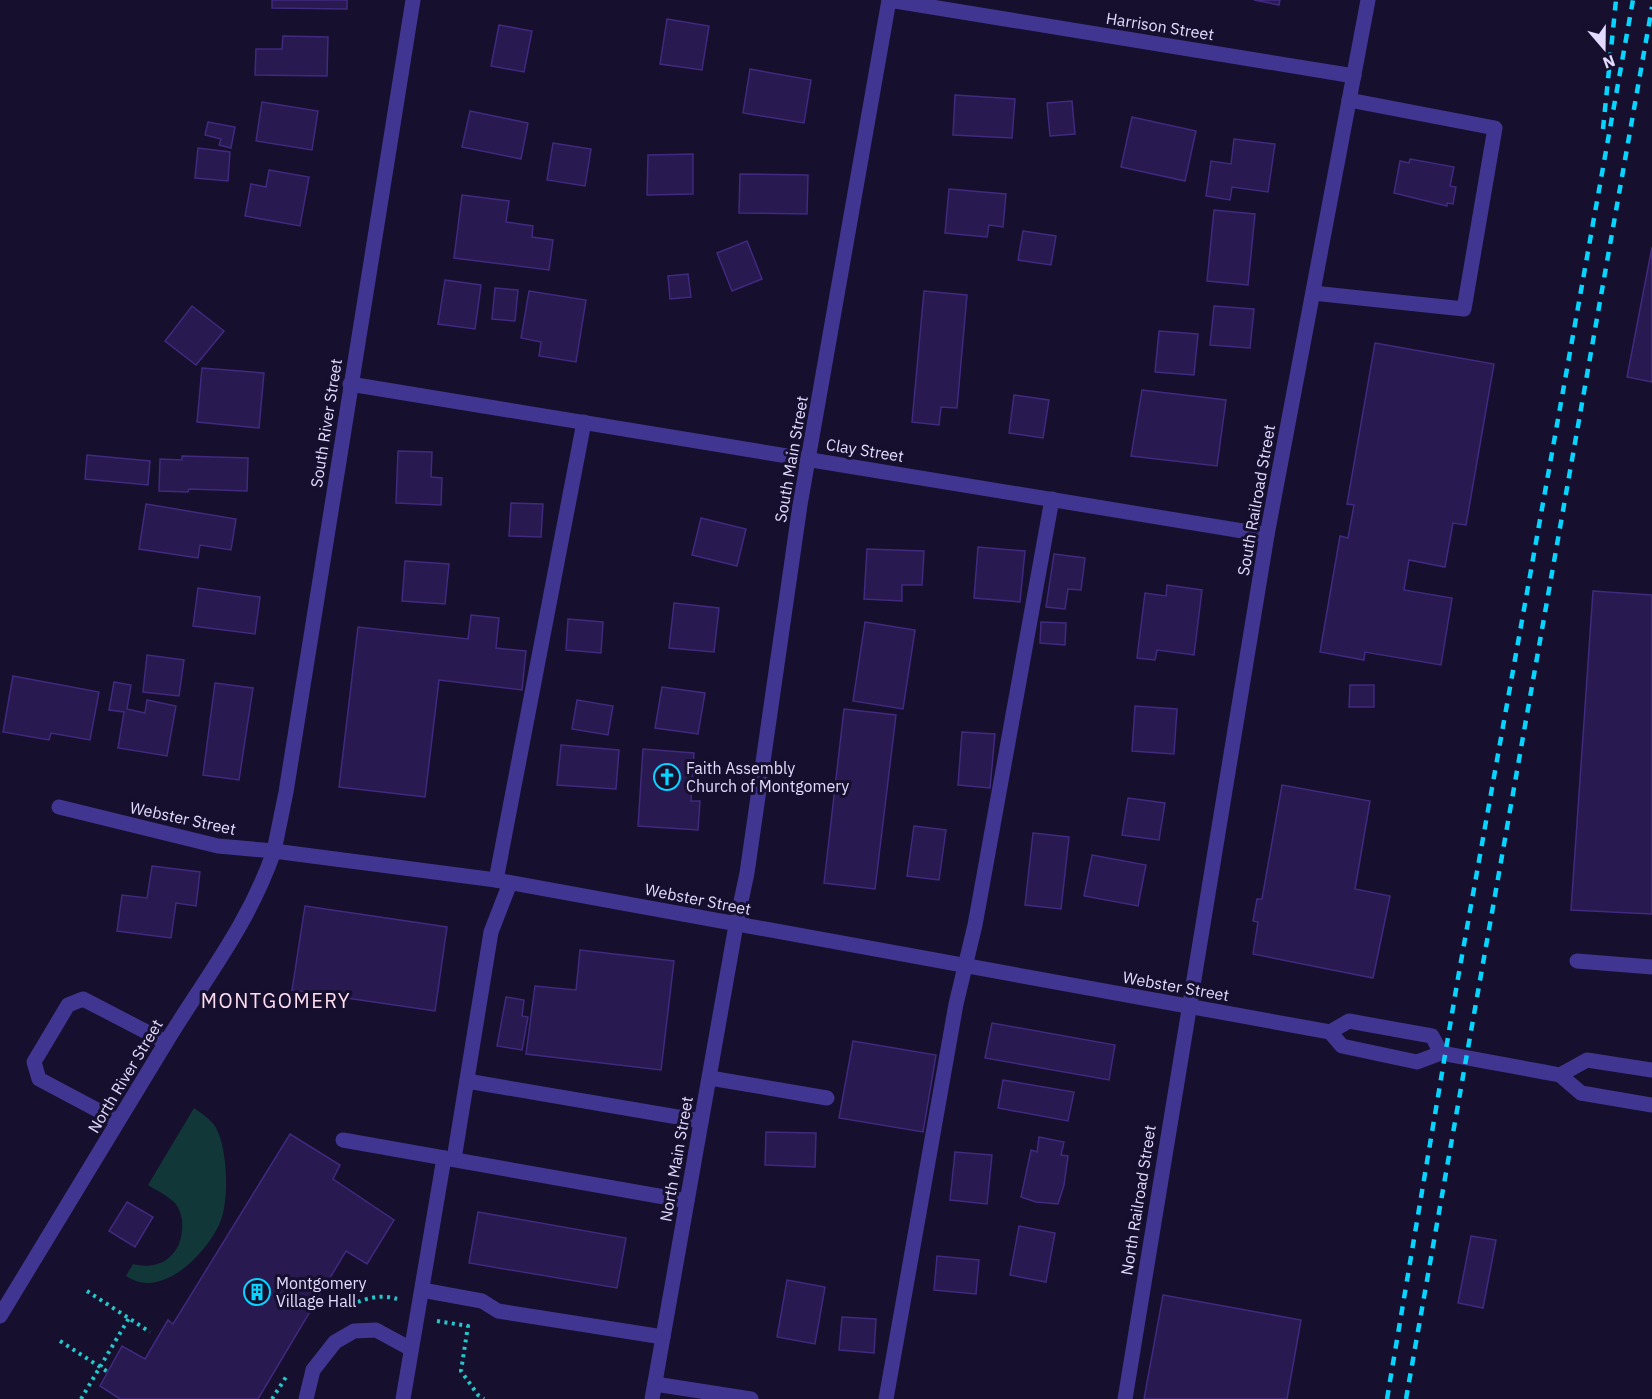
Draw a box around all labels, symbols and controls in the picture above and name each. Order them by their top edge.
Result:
street label: Harrison Street [1105,8,1215,44]
north arrow [1574,18,1634,78]
text: N [1600,51,1618,73]
street label: South River Street [306,357,346,489]
street label: South Main Street [770,394,812,524]
street label: South Railroad Street [1233,423,1279,577]
street label: Clay Street [825,434,905,466]
place label: Faith Assembly Church of Montgomery [686,758,849,796]
church icon: Faith Assembly Church of Montgomery [652,762,682,792]
street label: Webster Street [128,797,238,839]
street label: Webster Street [643,879,753,919]
street label: Webster Street [1121,967,1231,1005]
district label: MONTGOMERY [201,987,351,1014]
street label: North River Street [83,1016,167,1136]
street label: North Main Street [655,1095,697,1223]
street label: North Railroad Street [1116,1123,1160,1277]
place label: Montgomery Village Hall [276,1273,367,1311]
building icon: Montgomery Village Hall [242,1277,272,1307]

